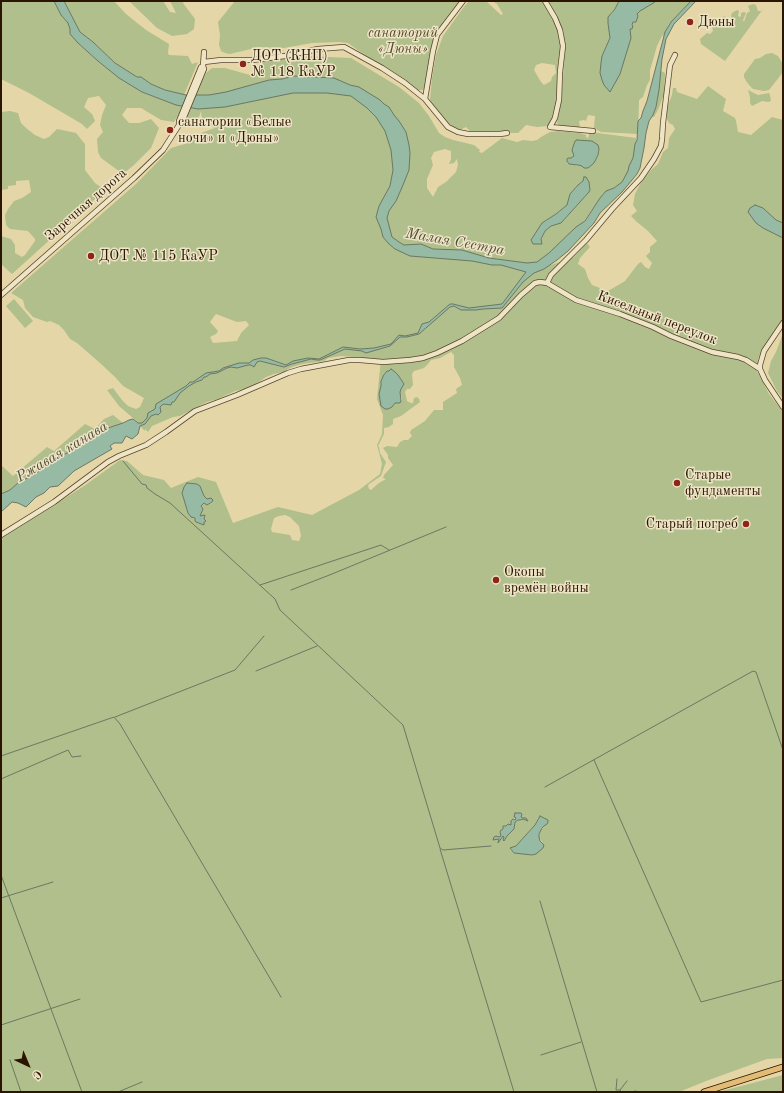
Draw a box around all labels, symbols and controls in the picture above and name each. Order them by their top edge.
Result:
place label: Дюны [698,14,735,30]
marker: Дюны [685,17,695,27]
park label: санаторий «Дюны» [368,25,438,58]
place label: ДОТ (КНП) № 118 КаУР [251,48,336,80]
marker: ДОТ (КНП) № 118 КаУР [238,59,248,69]
place label: санатории «Белые ночи» и «Дюны» [178,114,291,146]
marker: санатории «Белые ночи» и «Дюны» [165,125,175,135]
street label: Заречная дорога [42,165,130,245]
water label: Малая Сестра [404,224,506,260]
place label: ДОТ № 115 КаУР [99,248,218,264]
marker: ДОТ № 115 КаУР [86,251,96,261]
street label: Кисельный переулок [595,287,719,349]
water label: Ржавая канава [13,417,111,487]
place label: Старые фундаменты [685,467,761,500]
marker: Старые фундаменты [672,478,682,488]
place label: Старый погреб [646,516,738,532]
marker: Старый погреб [741,519,751,529]
place label: Окопы времён войны [504,564,589,596]
marker: Окопы времён войны [491,575,501,585]
north arrow [8,1045,48,1085]
text: С [30,1068,43,1080]

